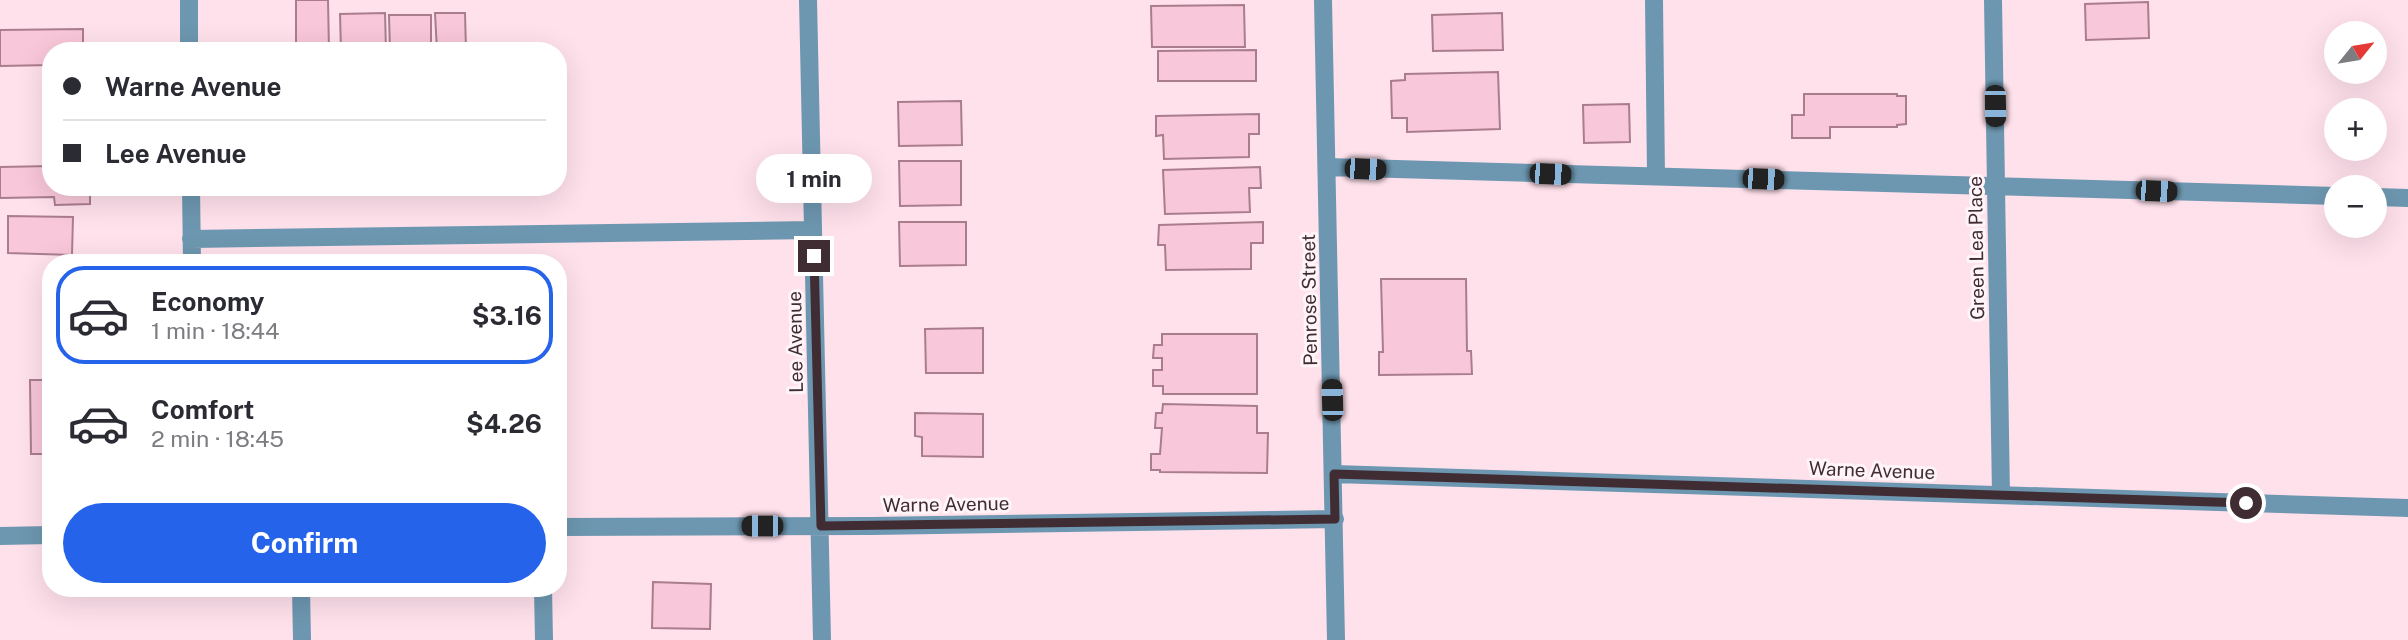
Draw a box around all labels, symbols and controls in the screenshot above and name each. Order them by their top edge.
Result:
north arrow [2324,21,2387,84]
map controls [2324,21,2387,238]
text: Warne Avenue [105,71,282,102]
car [1985,85,2006,127]
button: + [2324,98,2387,161]
text: Lee Avenue [105,138,247,169]
callout: 1 min [756,154,872,204]
car [1344,158,1387,180]
car [1529,163,1572,185]
text: 1 min [786,165,842,192]
car [1742,168,1785,190]
button: − [2324,175,2387,238]
street label: Green Lea Place [1964,176,1988,320]
car [2135,180,2178,202]
street label: Penrose Street [1297,234,1321,366]
route end [798,240,830,272]
icon: car [67,284,130,347]
text: Economy [151,286,264,317]
street label: Lee Avenue [783,291,807,393]
text: $3.16 [472,300,542,331]
text: 1 min · 18:44 [151,317,279,344]
car [1321,379,1344,421]
icon: car [67,392,130,455]
text: Comfort [151,394,254,425]
text: $4.26 [466,408,542,439]
text: 2 min · 18:45 [151,425,284,452]
street label: Warne Avenue [1808,457,1936,483]
route start [2230,487,2262,519]
street label: Warne Avenue [882,492,1010,516]
button: Confirm [63,503,546,583]
car [742,516,784,537]

